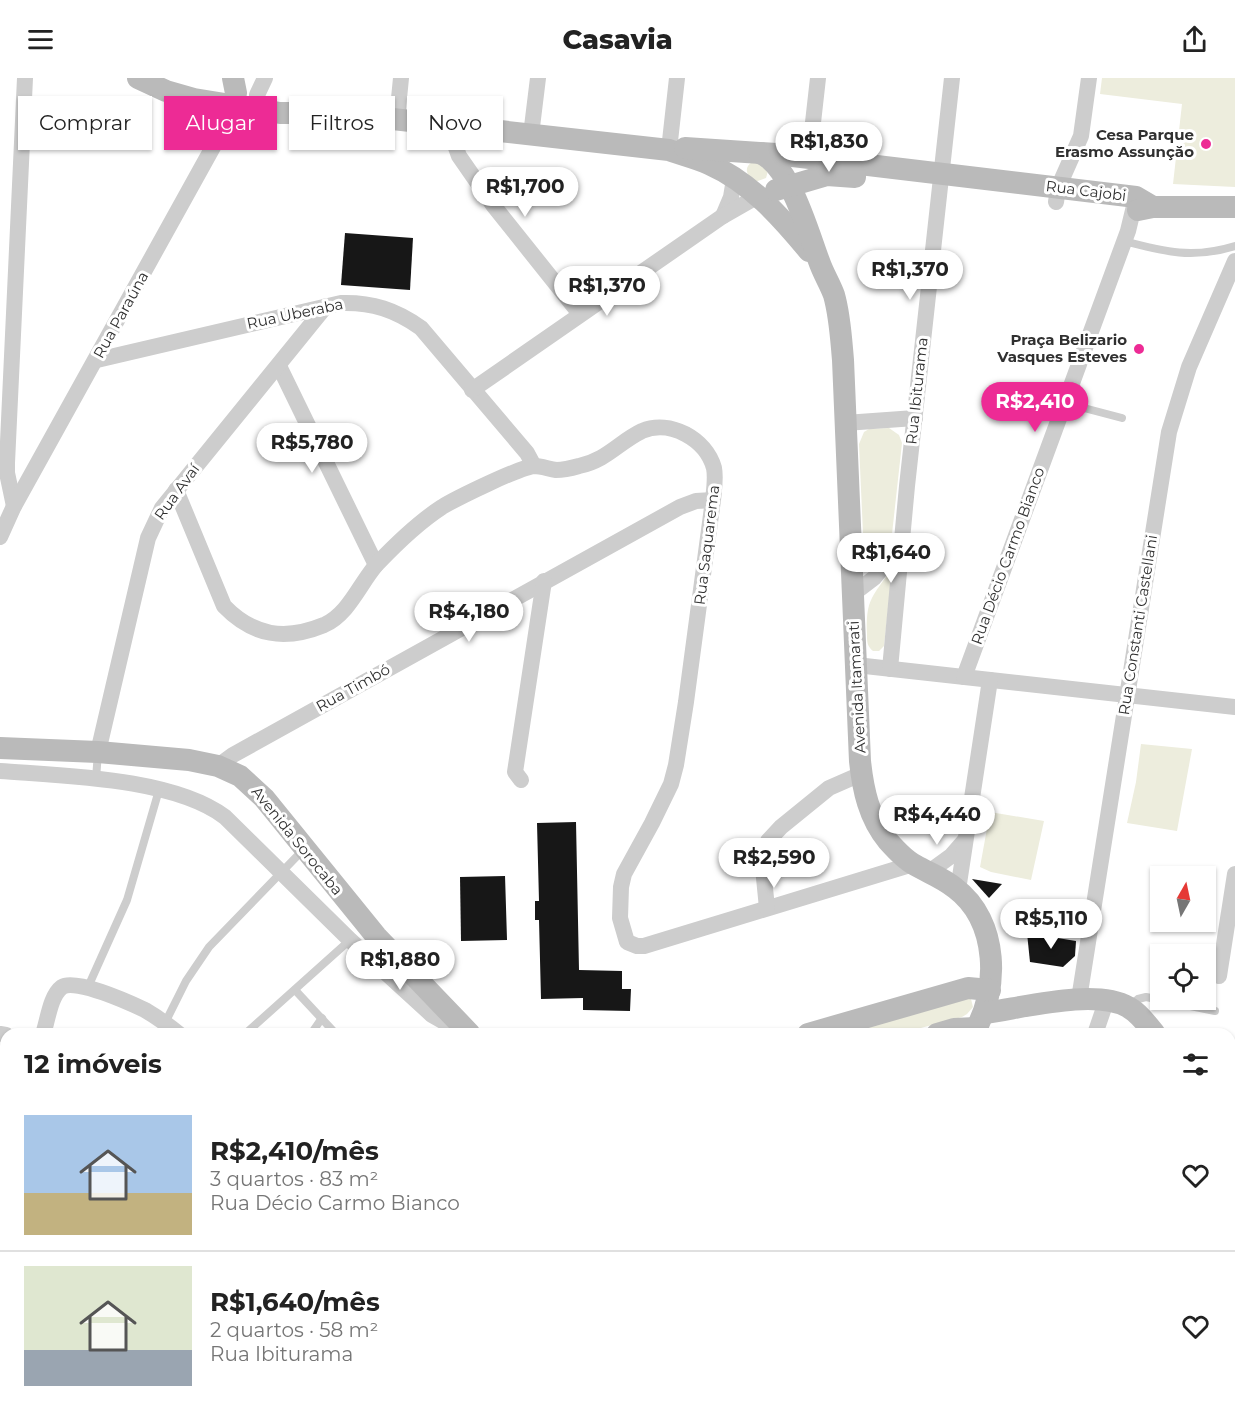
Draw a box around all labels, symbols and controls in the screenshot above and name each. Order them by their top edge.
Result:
icon: menu [24,23,57,56]
text: Casavia [562,23,673,56]
icon: share [1178,23,1211,56]
chip: Comprar [18,96,152,150]
chip: Alugar [164,96,277,150]
chip: Filtros [289,96,395,150]
chip: Novo [407,96,503,150]
pin: R$1,830 [774,122,884,173]
place label: Cesa Parque Erasmo Assunçăo [1055,125,1194,161]
text: R$1,830 [789,129,869,153]
marker: Cesa Parque Erasmo Assunçăo [1199,137,1213,151]
pin: R$1,700 [470,167,580,218]
text: R$1,700 [485,174,565,198]
street label: Rua Cajobi [1045,176,1127,205]
pin: R$1,370 [855,250,965,301]
text: R$1,370 [871,257,949,281]
pin: R$1,370 [552,266,662,317]
street label: Rua Paraúna [89,268,152,362]
text: R$1,370 [568,273,646,297]
street label: Rua Uberaba [245,294,345,333]
place label: Praça Belizario Vasques Esteves [996,330,1127,366]
street label: Rua Ibiturama [901,336,932,445]
marker: Praça Belizario Vasques Esteves [1132,342,1146,356]
pin: R$2,410 [980,382,1090,433]
text: R$2,410 [995,389,1075,413]
pin: R$5,780 [257,423,367,474]
text: R$5,780 [270,430,354,454]
street label: Rua Avaí [150,459,204,524]
street label: Rua Décio Carmo Bianco [967,465,1049,647]
street label: Rua Saquarema [690,484,723,606]
pin: R$1,640 [836,533,946,584]
street label: Rua Constanti Castellani [1114,533,1161,716]
text: R$1,640 [851,540,931,564]
pin: R$4,180 [414,592,524,643]
text: R$4,180 [428,599,510,623]
street label: Avenida Itamarati [844,620,869,754]
street label: Rua Timbó [312,659,393,716]
street label: Avenida Sorocaba [248,782,347,899]
pin: R$4,440 [882,795,992,846]
text: R$4,440 [893,802,981,826]
pin: R$2,590 [719,838,829,889]
text: R$2,590 [733,845,815,869]
north arrow [1150,866,1216,932]
map controls [1150,866,1216,1010]
pin: R$5,110 [996,899,1106,950]
text: R$5,110 [1014,906,1088,930]
pin: R$1,880 [345,940,455,991]
button: locate [1150,944,1216,1010]
text: R$1,880 [360,947,440,971]
text: 12 imóveis [24,1048,162,1080]
icon: filters [1179,1048,1212,1081]
text: R$2,410/mês [210,1135,379,1167]
icon: home [72,1139,144,1211]
icon: heart [1179,1159,1212,1192]
text: 3 quartos · 83 m² [210,1167,378,1191]
text: Rua Décio Carmo Bianco [210,1191,460,1215]
text: R$1,640/mês [210,1286,380,1318]
icon: home [72,1290,144,1362]
icon: heart [1179,1310,1212,1343]
text: 2 quartos · 58 m² [210,1318,378,1342]
text: Rua Ibiturama [210,1342,353,1366]

